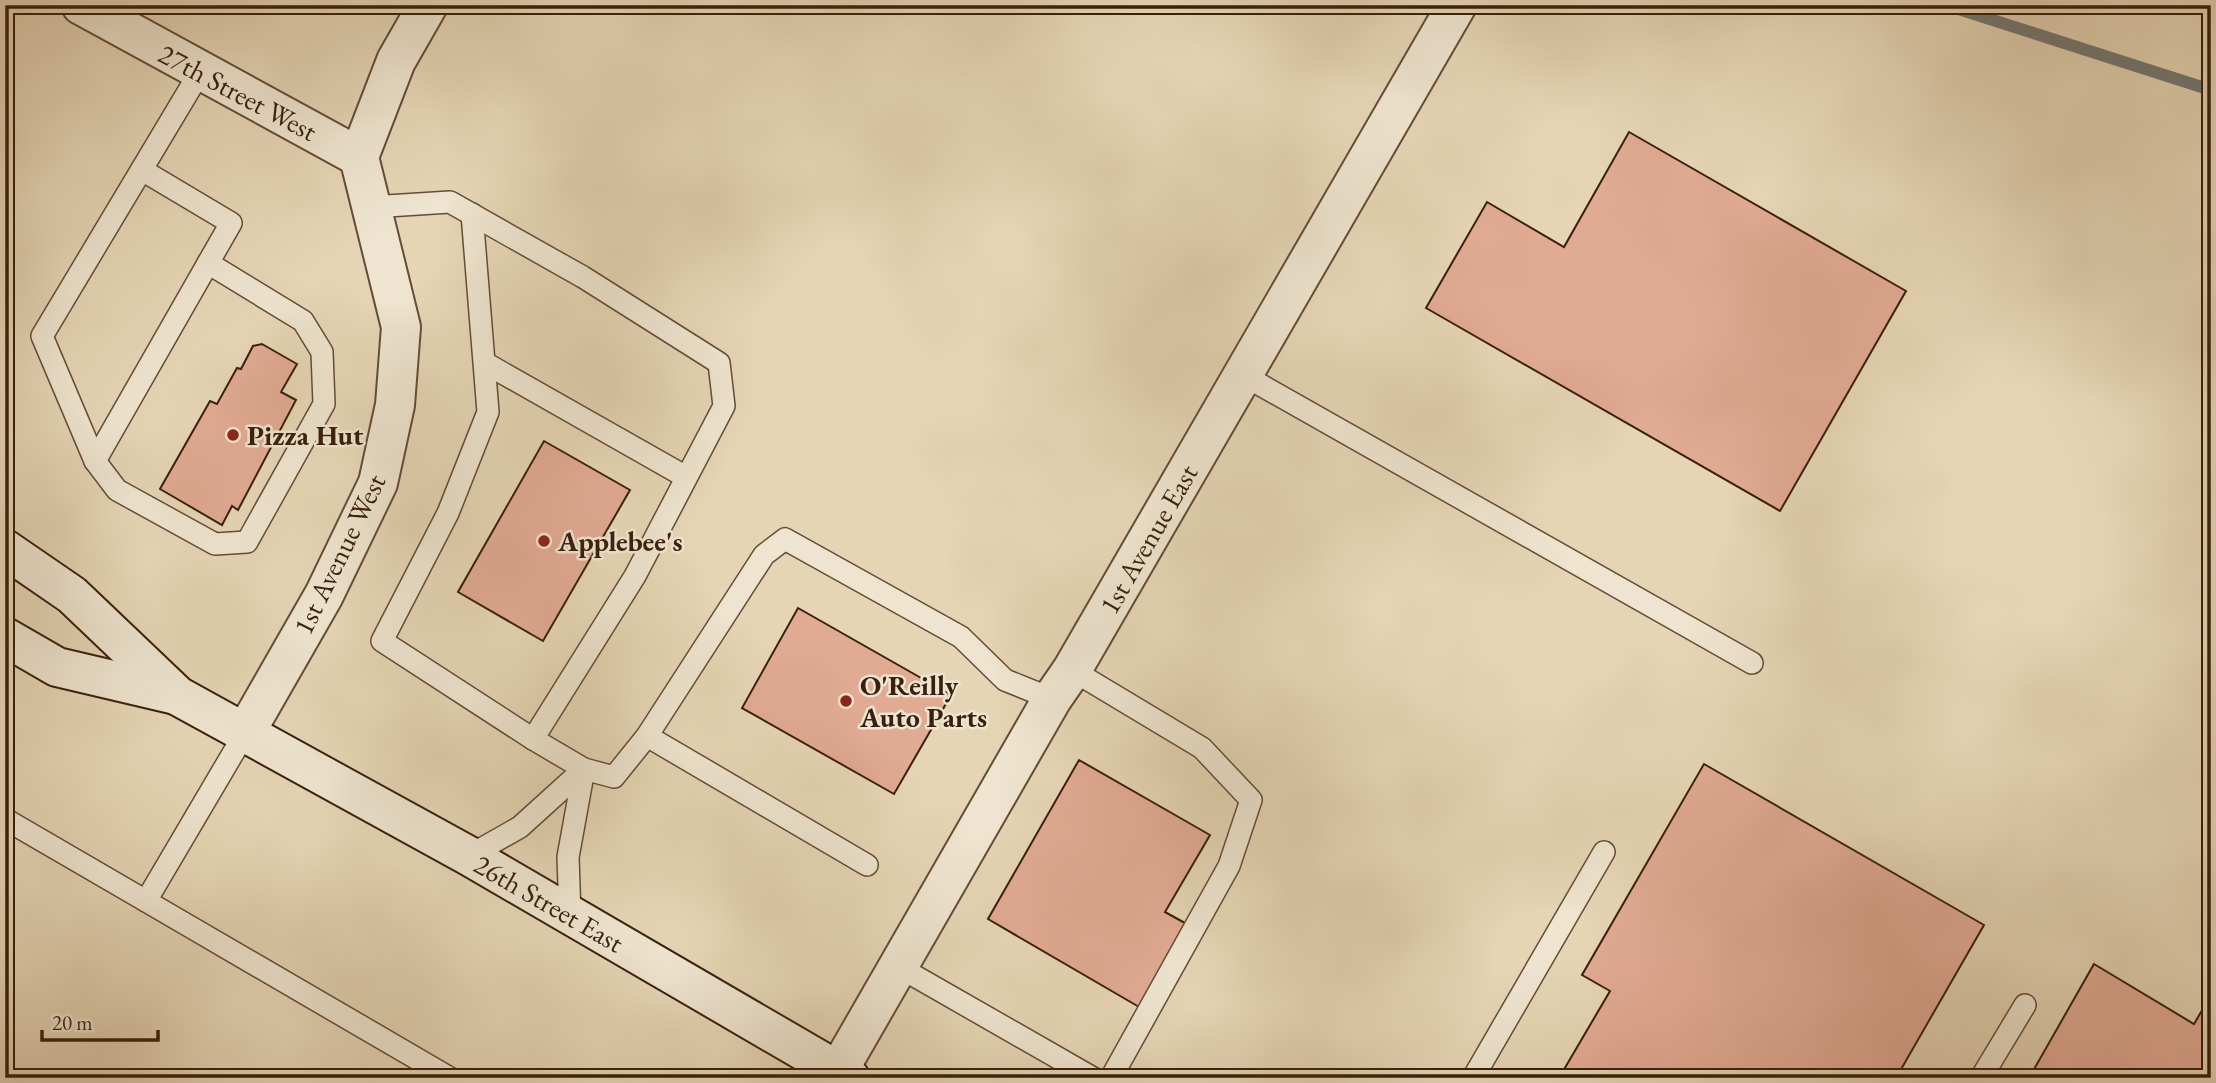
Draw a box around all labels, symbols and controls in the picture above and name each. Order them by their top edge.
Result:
street label: 27th Street West [153,35,324,149]
place label: Pizza Hut [247,417,364,453]
marker: Pizza Hut [225,427,241,443]
street label: 1st Avenue East [1091,458,1205,620]
street label: 1st Avenue West [285,468,394,640]
place label: Applebee's [557,523,683,559]
marker: Applebee's [536,533,552,549]
place label: O'Reilly Auto Parts [859,667,987,735]
marker: O'Reilly Auto Parts [838,693,854,709]
street label: 26th Street East [468,846,630,960]
scale bar [42,999,158,1043]
text: 20 m [52,1009,93,1036]

